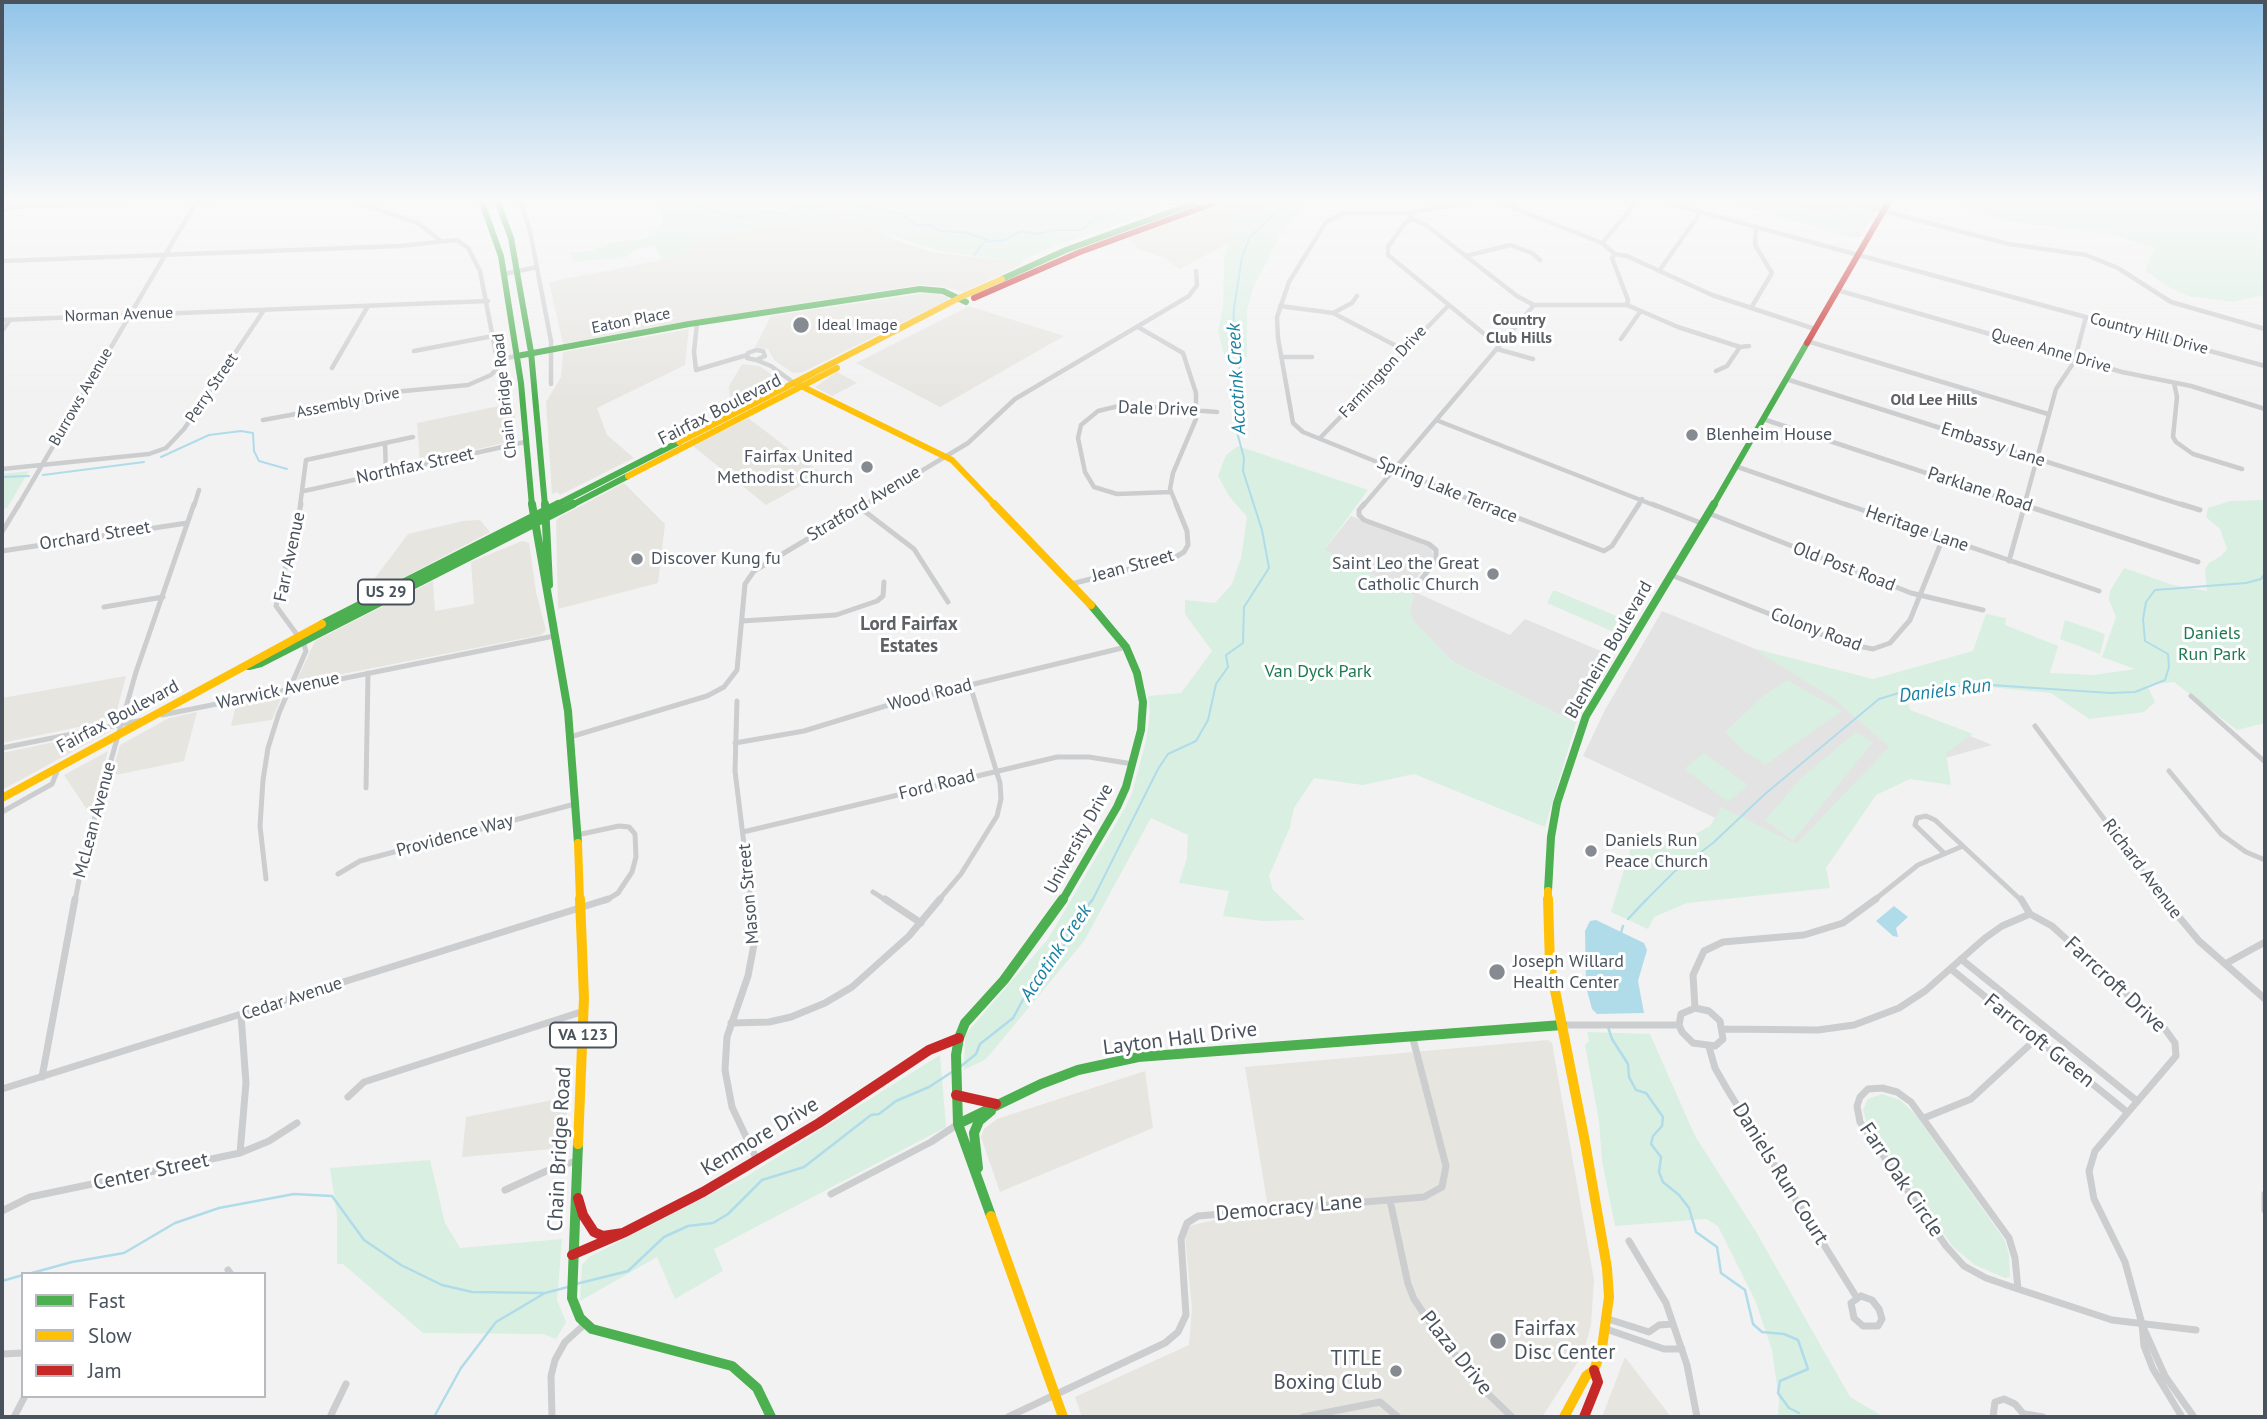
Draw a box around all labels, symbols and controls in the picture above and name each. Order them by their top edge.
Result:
street label: Norman Avenue [64,304,174,326]
street label: Eaton Place [590,304,672,338]
street label: Country Hill Drive [2088,309,2210,359]
district label: Country Club Hills [1486,310,1552,348]
marker: Ideal Image [791,315,811,335]
place label: Ideal Image [817,315,898,335]
street label: Farmington Drive [1335,322,1431,422]
water label: Accotink Creek [1223,323,1251,435]
street label: Queen Anne Drive [1989,325,2113,377]
street label: Chain Bridge Road [489,333,521,459]
street label: Burrows Avenue [45,345,117,449]
street label: Perry Street [182,349,242,427]
street label: Fairfax Boulevard [655,370,785,450]
street label: Assembly Drive [295,384,401,422]
district label: Old Lee Hills [1891,390,1977,410]
street label: Dale Drive [1118,397,1198,421]
street label: Embassy Lane [1938,418,2048,472]
place label: Blenheim House [1706,424,1832,446]
marker: Blenheim House [1684,427,1700,443]
street label: Northfax Street [355,443,475,489]
place label: Fairfax United Methodist Church [717,446,853,489]
street label: Spring Lake Terrace [1374,452,1520,528]
marker: Fairfax United Methodist Church [859,459,875,475]
street label: Stratford Avenue [803,462,925,546]
street label: Parklane Road [1925,463,2035,517]
street label: Heritage Lane [1863,501,1971,557]
street label: Farr Avenue [270,510,310,604]
street label: Orchard Street [38,517,152,555]
street label: Old Post Road [1790,538,1898,596]
street label: Jean Street [1090,545,1176,587]
place label: Discover Kung fu [651,548,781,570]
marker: Discover Kung fu [629,551,645,567]
place label: Saint Leo the Great Catholic Church [1332,553,1479,596]
marker: Saint Leo the Great Catholic Church [1485,566,1501,582]
street label: Blenheim Boulevard [1561,577,1657,723]
road number: US 29 [358,580,414,604]
street label: Colony Road [1768,604,1864,656]
district label: Lord Fairfax Estates [860,614,958,658]
park label: Daniels Run Park [2178,623,2246,666]
park label: Van Dyck Park [1264,661,1372,683]
street label: Warwick Avenue [215,667,341,715]
street label: Wood Road [886,674,974,716]
water label: Daniels Run [1898,674,1992,708]
street label: Fairfax Boulevard [53,676,183,758]
street label: McLean Avenue [69,759,121,881]
street label: Ford Road [897,765,977,805]
street label: University Drive [1040,780,1118,898]
street label: Providence Way [394,810,516,862]
street label: Richard Avenue [2097,815,2187,923]
place label: Daniels Run Peace Church [1605,830,1708,872]
street label: Mason Street [734,843,764,945]
marker: Daniels Run Peace Church [1583,843,1599,859]
water label: Accotink Creek [1015,900,1097,1006]
street label: Farrcroft Drive [2059,932,2171,1038]
place label: Joseph Willard Health Center [1513,951,1624,993]
marker: Joseph Willard Health Center [1487,962,1507,982]
street label: Cedar Avenue [239,973,345,1025]
street label: Farrcroft Green [1979,989,2099,1093]
street label: Layton Hall Drive [1101,1017,1259,1061]
road number: VA 123 [550,1023,616,1048]
street label: Chain Bridge Road [543,1066,577,1232]
street label: Kenmore Drive [697,1092,823,1182]
street label: Daniels Run Court [1726,1099,1834,1249]
street label: Farr Oak Circle [1853,1118,1949,1242]
street label: Center Street [91,1147,211,1197]
street label: Democracy Lane [1215,1189,1363,1227]
legend [21,1272,266,1398]
text: Fast [88,1287,125,1314]
street label: Plaza Drive [1415,1306,1497,1400]
place label: Fairfax Disc Center [1514,1316,1615,1366]
text: Slow [88,1322,132,1349]
marker: Fairfax Disc Center [1488,1331,1508,1351]
place label: TITLE Boxing Club [1273,1346,1382,1396]
text: Jam [88,1357,122,1384]
marker: TITLE Boxing Club [1388,1363,1404,1379]

